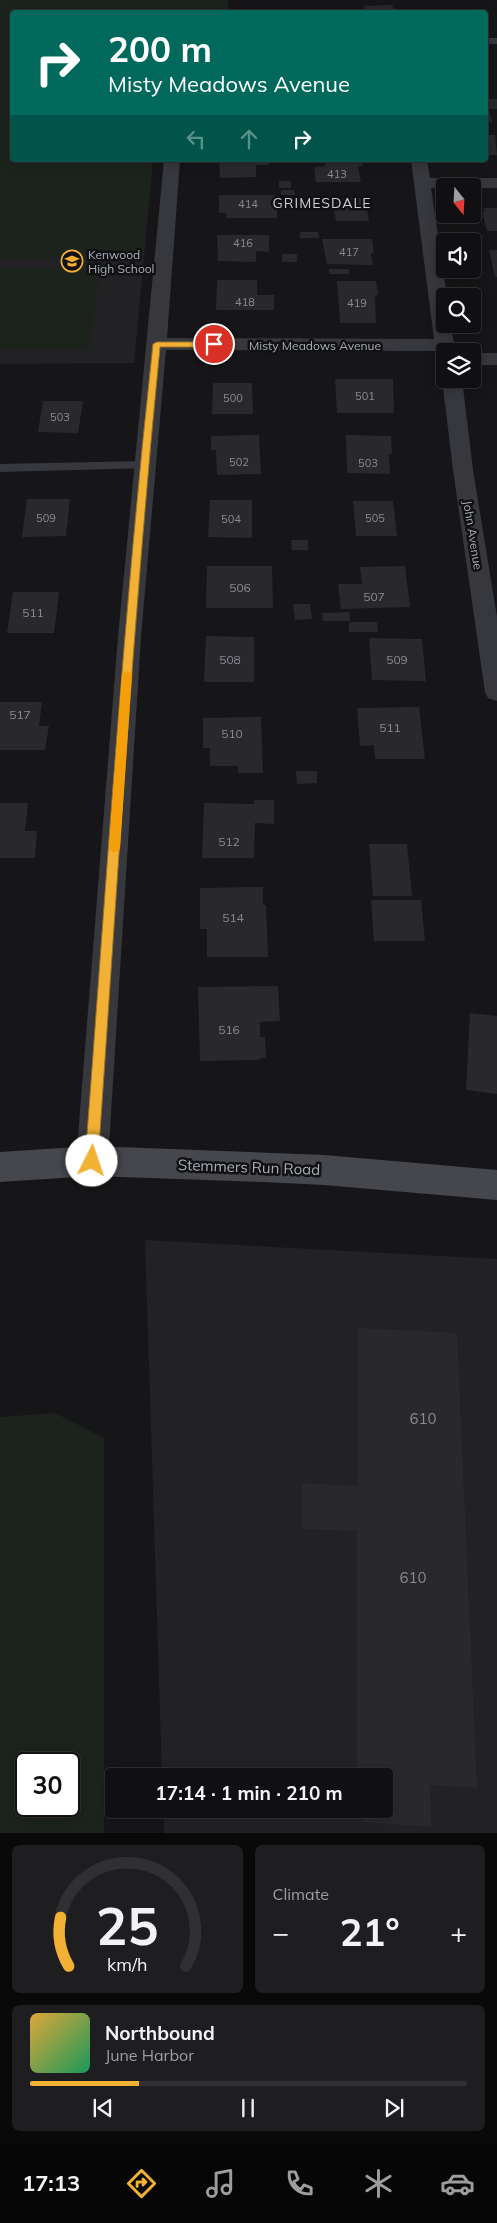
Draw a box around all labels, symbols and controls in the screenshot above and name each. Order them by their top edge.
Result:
text: 200 m [108,27,212,71]
icon: right [25,30,90,95]
text: Misty Meadows Avenue [108,70,350,98]
icon: left [182,125,210,153]
icon: ahead [235,125,263,153]
icon: right [288,125,316,153]
house number: 413 [327,167,347,181]
north arrow [436,178,481,222]
map controls [436,178,481,388]
district label: GRIMESDALE [273,194,371,212]
house number: 414 [238,197,258,211]
button: sound [436,233,481,278]
house number: 416 [233,236,253,250]
house number: 417 [339,245,359,259]
place label: Kenwood High School [88,247,154,276]
school or university icon: Kenwood High School [60,249,84,273]
button: search [436,288,481,333]
house number: 418 [235,295,255,309]
house number: 419 [347,296,367,310]
pin [193,323,235,365]
icon: arrive [200,330,228,358]
street label: Misty Meadows Avenue [249,338,381,353]
button: layers [436,343,481,388]
house number: 501 [355,389,375,403]
house number: 500 [223,391,243,405]
house number: 503 [50,410,70,424]
house number: 502 [229,455,249,469]
house number: 503 [358,456,378,470]
street label: John Avenue [460,499,486,571]
house number: 509 [36,511,56,525]
house number: 505 [365,511,385,525]
house number: 504 [221,512,241,526]
house number: 506 [229,580,251,595]
house number: 507 [363,589,385,604]
house number: 511 [22,605,44,620]
house number: 508 [219,652,241,667]
house number: 509 [386,652,408,667]
house number: 517 [9,707,31,722]
house number: 511 [379,720,401,735]
house number: 510 [221,726,243,741]
house number: 512 [218,834,240,849]
house number: 514 [222,910,244,925]
house number: 516 [218,1022,240,1037]
position arrow [65,1134,117,1186]
street label: Stemmers Run Road [178,1155,320,1179]
house number: 610 [409,1409,437,1428]
house number: 610 [399,1568,427,1587]
speed limit sign: 30 [15,1752,80,1817]
text: 17:14 · 1 min · 210 m [155,1781,343,1805]
text: Climate [273,1884,329,1904]
text: 25 [96,1893,158,1958]
text: 21° [340,1908,400,1956]
text: − [273,1915,289,1950]
text: + [450,1915,467,1950]
text: km/h [107,1953,147,1975]
text: Northbound [105,2021,215,2045]
text: June Harbor [105,2045,194,2065]
icon: previous [89,2094,117,2122]
icon: pause [234,2094,262,2122]
icon: next [380,2094,408,2122]
icon: directions [124,2166,159,2201]
icon: music [203,2166,238,2201]
icon: phone [282,2166,317,2201]
icon: climate [361,2166,396,2201]
icon: car [440,2166,475,2201]
text: 17:13 [22,2169,80,2197]

